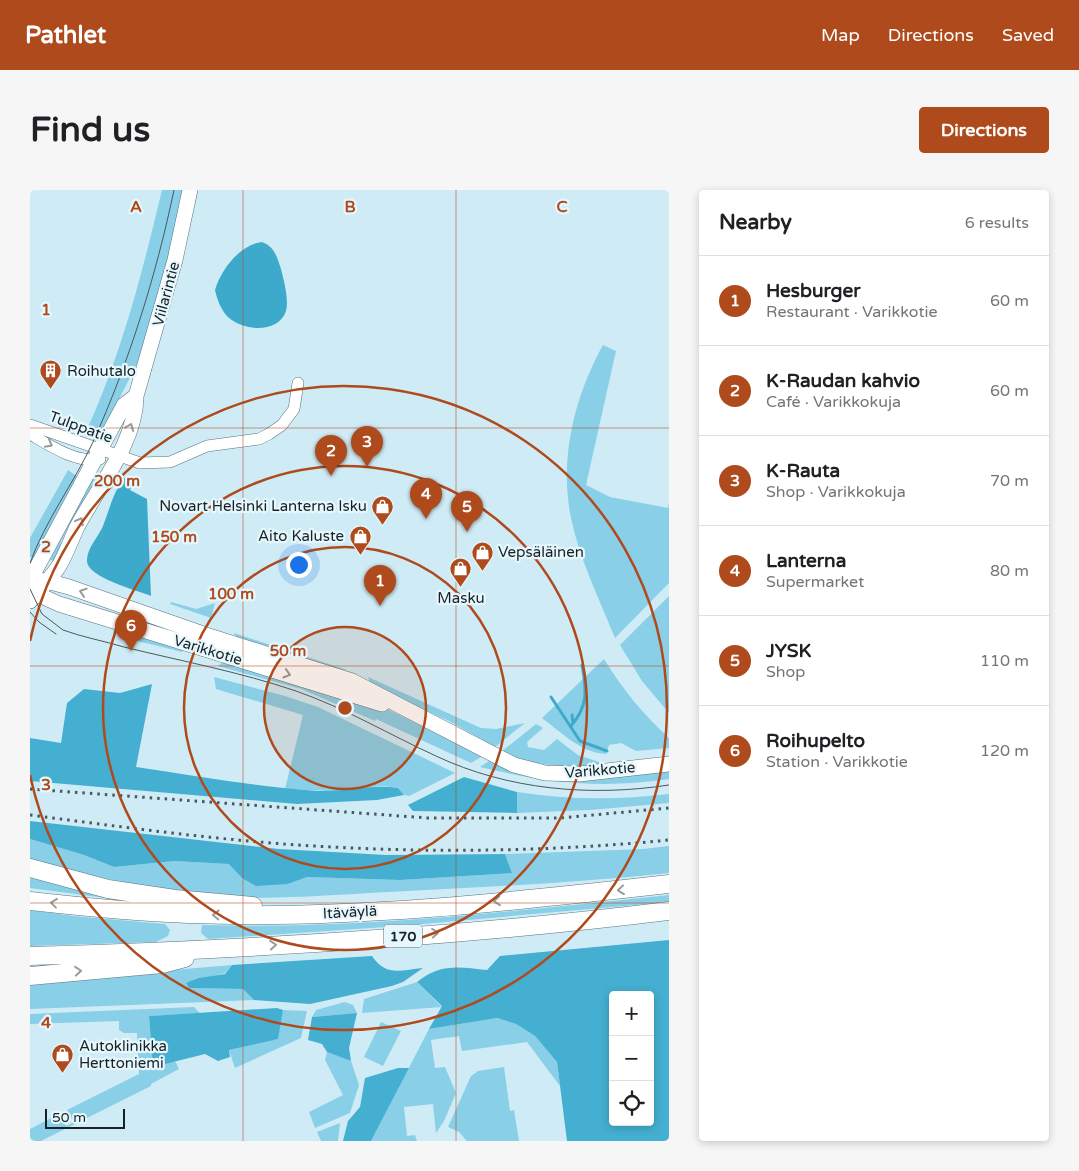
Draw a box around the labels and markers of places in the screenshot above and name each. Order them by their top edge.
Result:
building icon: Roihutalo [39,359,63,390]
place label: Roihutalo [67,362,136,380]
pin: 3 [351,426,383,467]
pin: 2 [315,435,347,476]
pin: 4 [410,478,442,519]
pin: 5 [451,491,483,532]
shop icon: Novart Helsinki Lanterna Isku [371,494,395,525]
place label: Novart Helsinki Lanterna Isku [159,497,367,515]
shop icon: Aito Kaluste [348,524,372,555]
place label: Aito Kaluste [258,527,344,545]
shop icon: Vepsäläinen [470,540,494,571]
place label: Vepsäläinen [498,543,584,561]
shop icon: Masku [449,557,473,588]
pin: 1 [364,565,396,606]
place label: Masku [437,589,485,607]
pin: 6 [115,610,147,651]
centre of rings [336,699,354,717]
place label: Autoklinikka Herttoniemi [79,1037,167,1072]
shop icon: Autoklinikka Herttoniemi [51,1043,75,1074]

